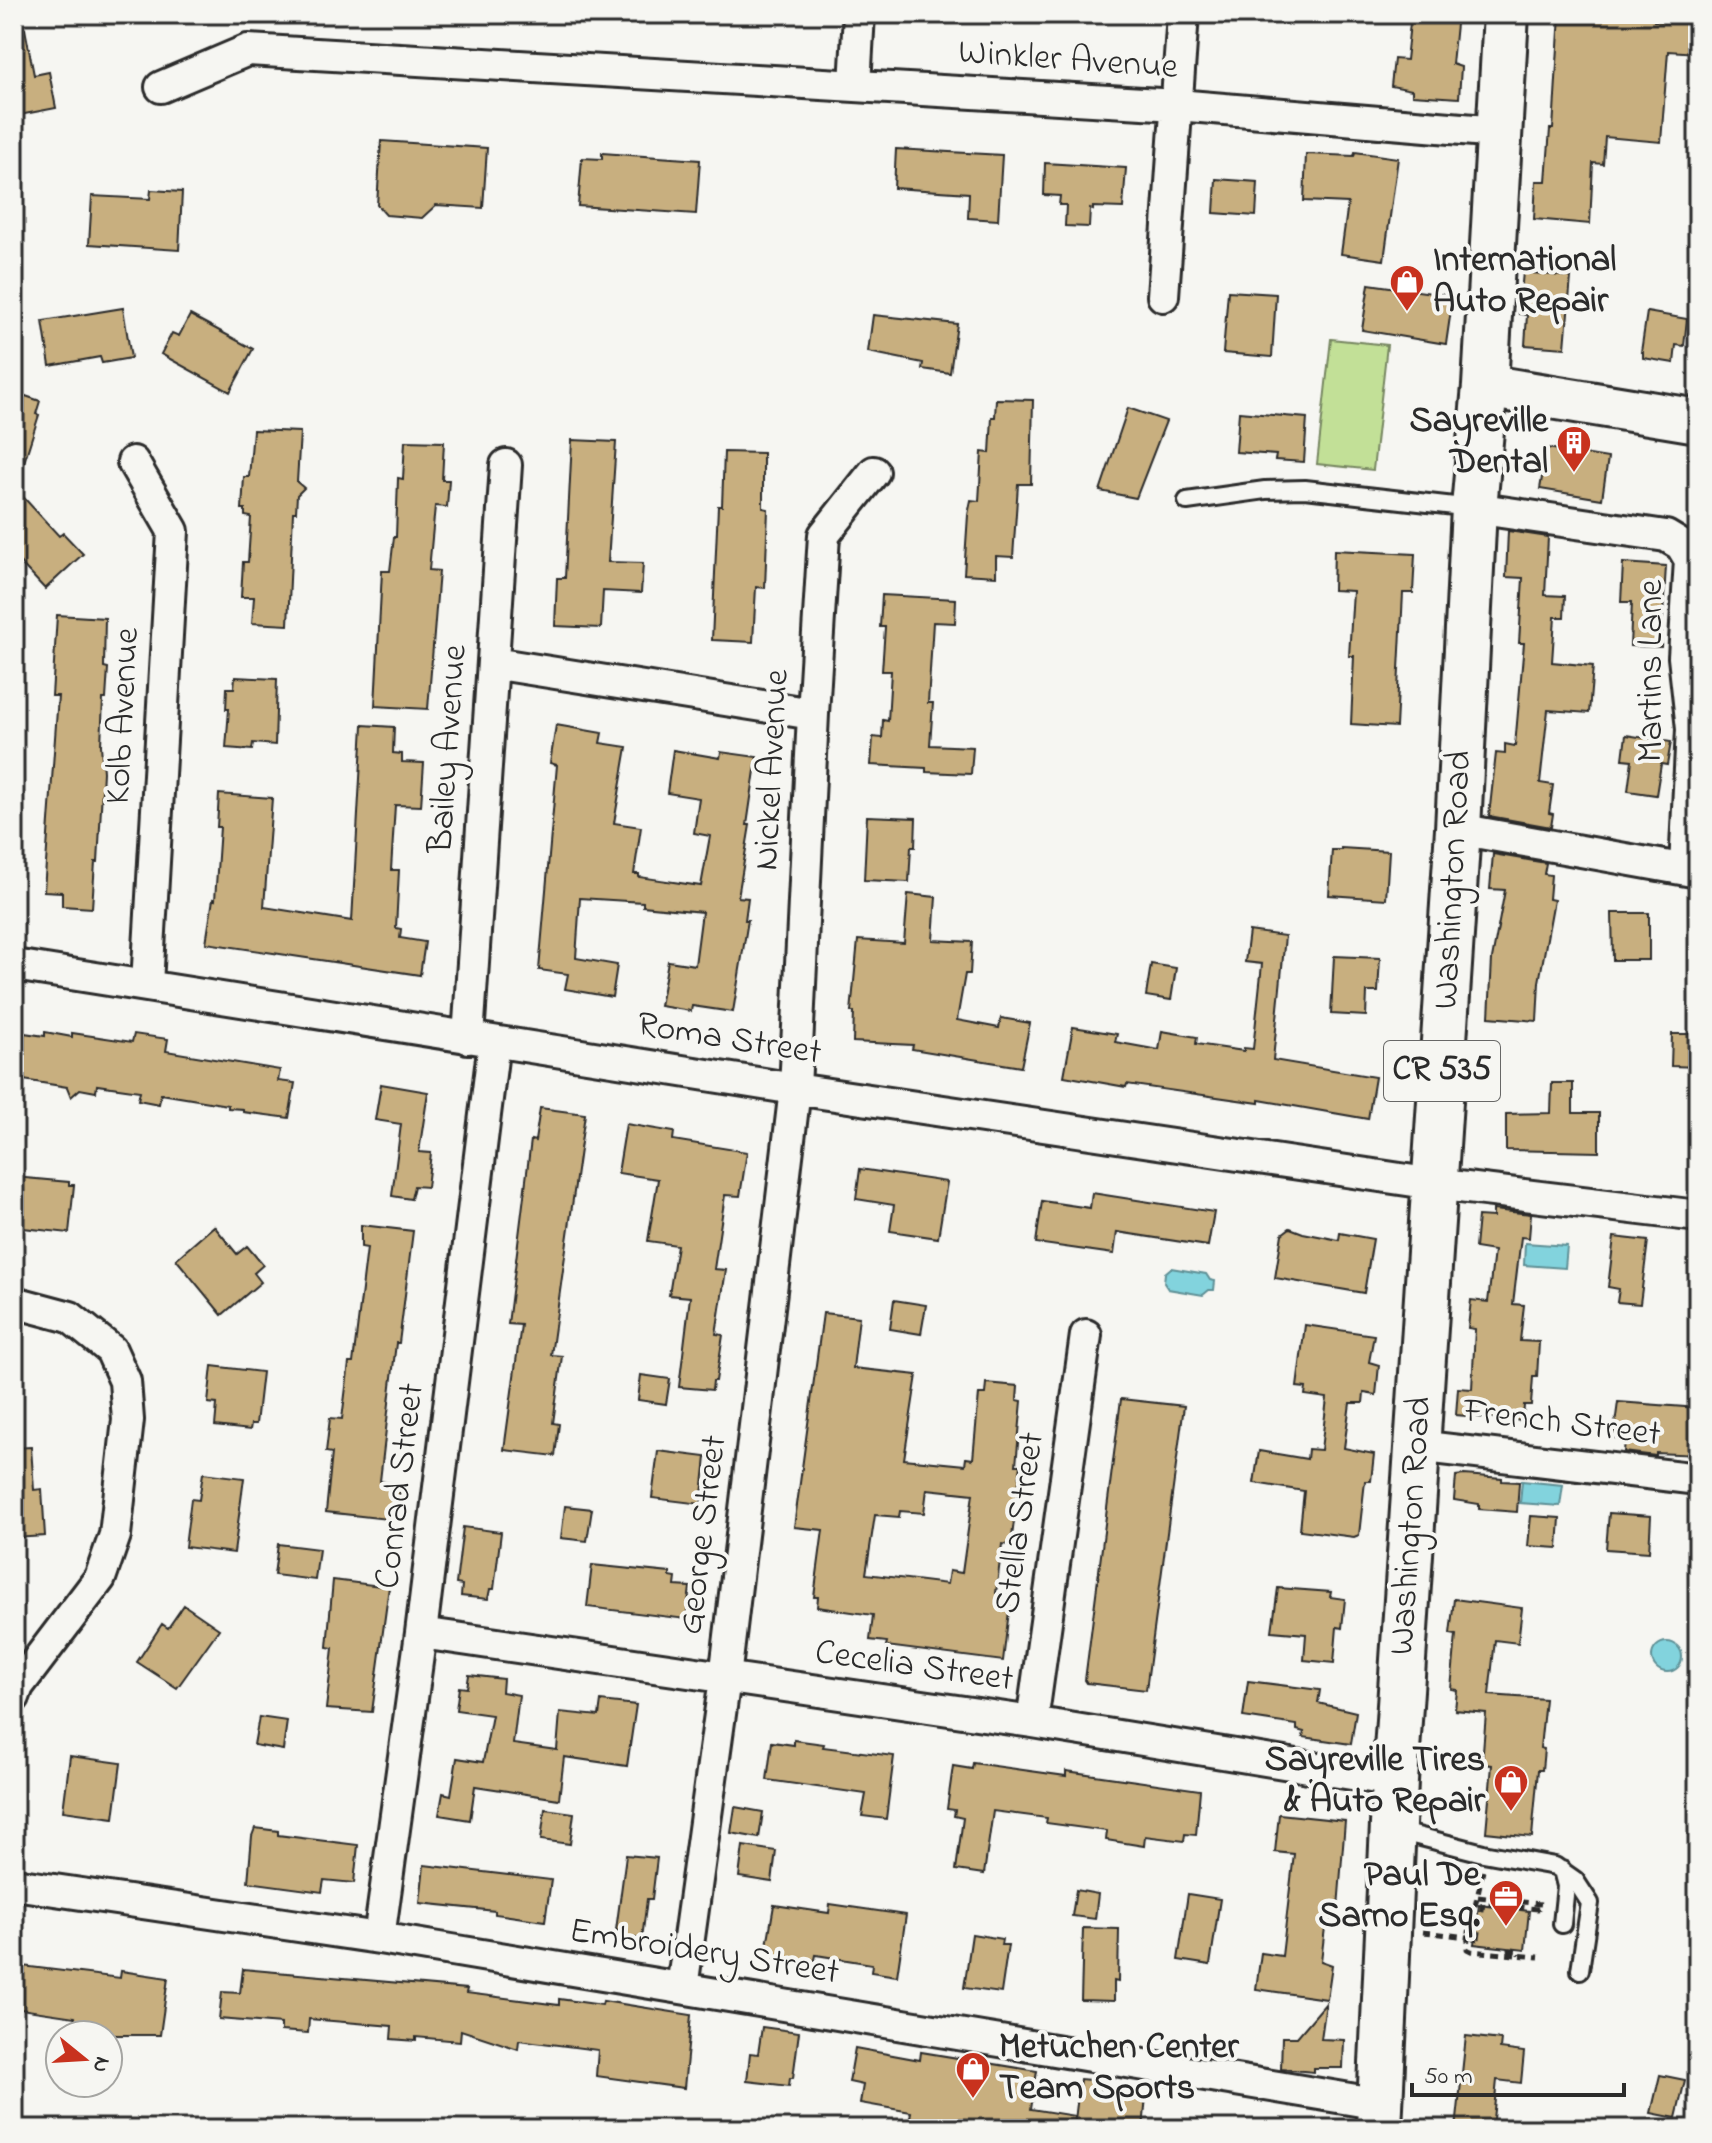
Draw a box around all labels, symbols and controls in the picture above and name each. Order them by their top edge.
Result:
street label: Winkler Avenue [957,27,1180,95]
place label: International Auto Repair [1433,235,1616,329]
shop icon: International Auto Repair [1388,263,1426,313]
place label: Sayreville Dental [1410,396,1549,490]
building icon: Sayreville Dental [1555,424,1593,474]
street label: Martins Lane [1626,579,1679,762]
street label: Kolb Avenue [93,625,155,806]
street label: Bailey Avenue [415,642,483,856]
street label: Nickel Avenue [741,667,805,872]
street label: Washington Road [1421,749,1487,1011]
street label: Roma Street [633,999,825,1081]
road number: CR 535 [1384,1041,1500,1101]
street label: Conrad Street [362,1380,440,1592]
street label: French Street [1459,1385,1664,1462]
street label: Washington Road [1377,1395,1447,1657]
street label: Stella Street [982,1429,1060,1617]
street label: George Street [665,1432,743,1638]
street label: Cecelia Street [811,1627,1017,1707]
place label: Sayreville Tires & Auto Repair [1265,1735,1486,1829]
shop icon: Sayreville Tires & Auto Repair [1492,1763,1530,1813]
place label: Paul De Sarno Esq. [1318,1850,1481,1944]
office icon: Paul De Sarno Esq. [1487,1878,1525,1928]
street label: Embroidery Street [565,1906,843,2000]
north arrow [44,2019,124,2099]
place label: Metuchen Center Team Sports [999,2022,1239,2116]
scale bar [1412,2047,1624,2097]
shop icon: Metuchen Center Team Sports [954,2050,992,2100]
text: N [83,2052,118,2076]
text: 50 m [1424,2060,1473,2095]

